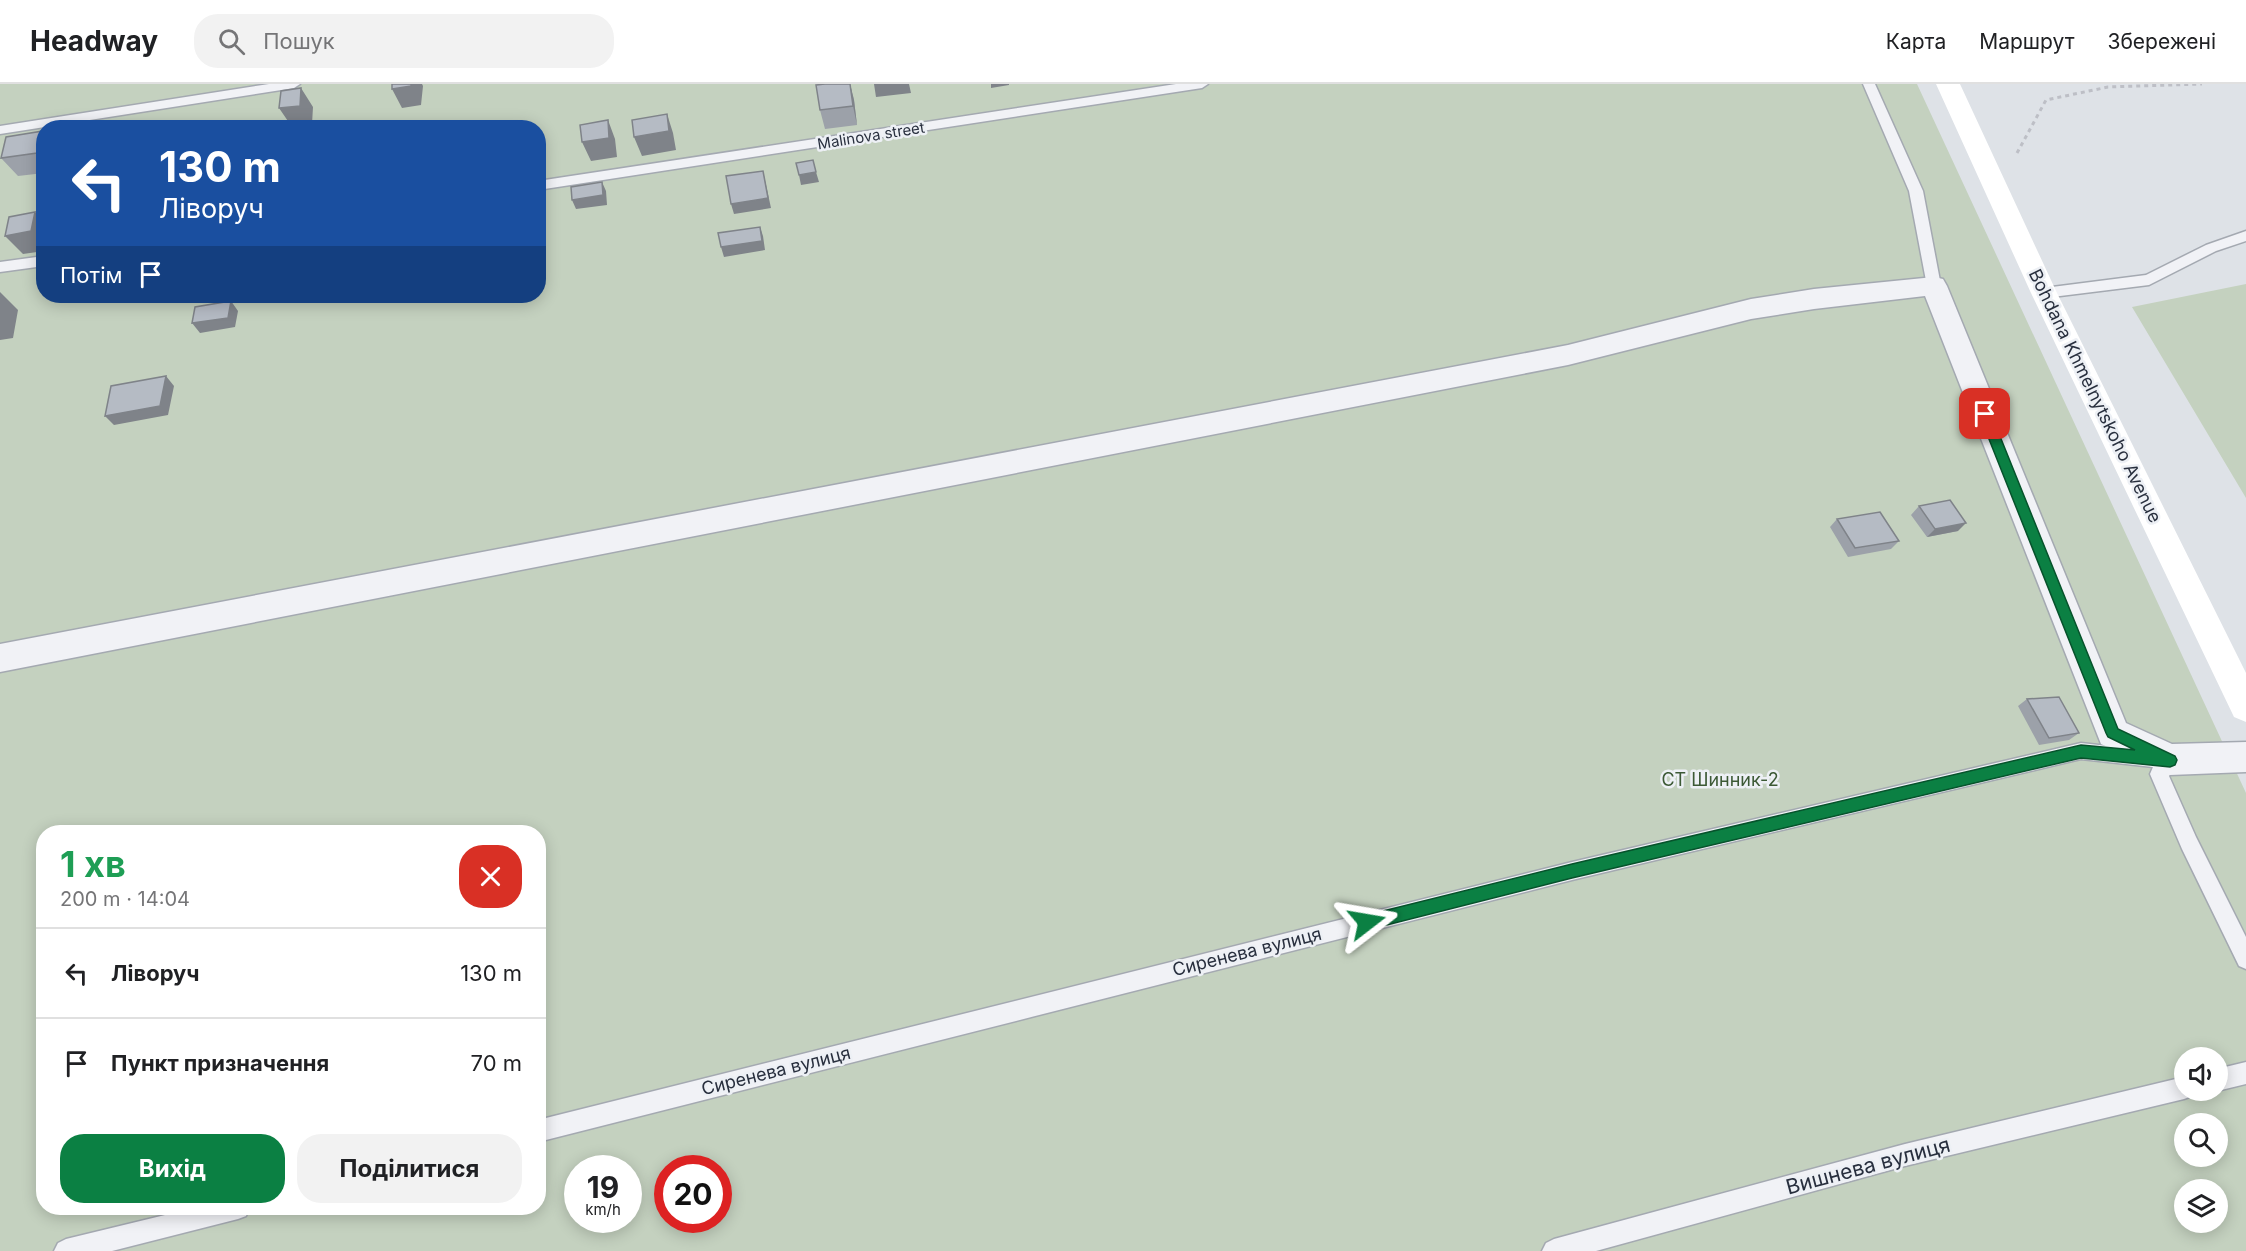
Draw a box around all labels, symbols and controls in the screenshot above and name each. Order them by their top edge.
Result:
search box [194,14,614,68]
text: Headway [30,24,158,58]
icon: search [215,25,248,58]
text: Пошук [263,28,335,54]
text: Карта [1886,29,1946,54]
text: Маршрут [1979,29,2074,54]
text: Збережені [2107,29,2216,54]
street label: Malinova street [816,118,926,153]
text: 130 m [159,141,281,192]
icon: left [60,144,138,222]
text: Ліворуч [159,192,264,225]
icon: arrive [134,258,167,291]
text: Потім [60,262,122,288]
street label: Bohdana Khmelnytskoho Avenue [2025,266,2166,526]
pin [1959,388,2010,439]
icon: arrive [1968,397,2001,430]
park label: СТ Шинник-2 [1661,769,1779,790]
text: 1 хв [60,842,126,886]
button: close [459,845,522,908]
text: 200 m · 14:04 [60,887,190,911]
position arrow [1335,890,1399,954]
street label: Сиренева вулиця [1170,923,1324,980]
icon: left [60,957,93,990]
text: Ліворуч [111,960,199,986]
text: 130 m [460,960,522,986]
street label: Сиренева вулиця [699,1042,853,1099]
icon: arrive [60,1047,93,1080]
map controls [2174,1047,2228,1233]
button: sound [2174,1047,2228,1101]
text: Пункт призначення [111,1050,329,1076]
text: 70 m [471,1050,522,1076]
button: search [2174,1113,2228,1167]
street label: Вишнева вулиця [1783,1132,1953,1199]
button: Вихід [60,1134,285,1203]
button: Поділитися [297,1134,522,1203]
speed limit sign: 20 [654,1155,732,1233]
text: 19 [587,1169,619,1205]
button: layers [2174,1179,2228,1233]
text: km/h [585,1200,621,1219]

